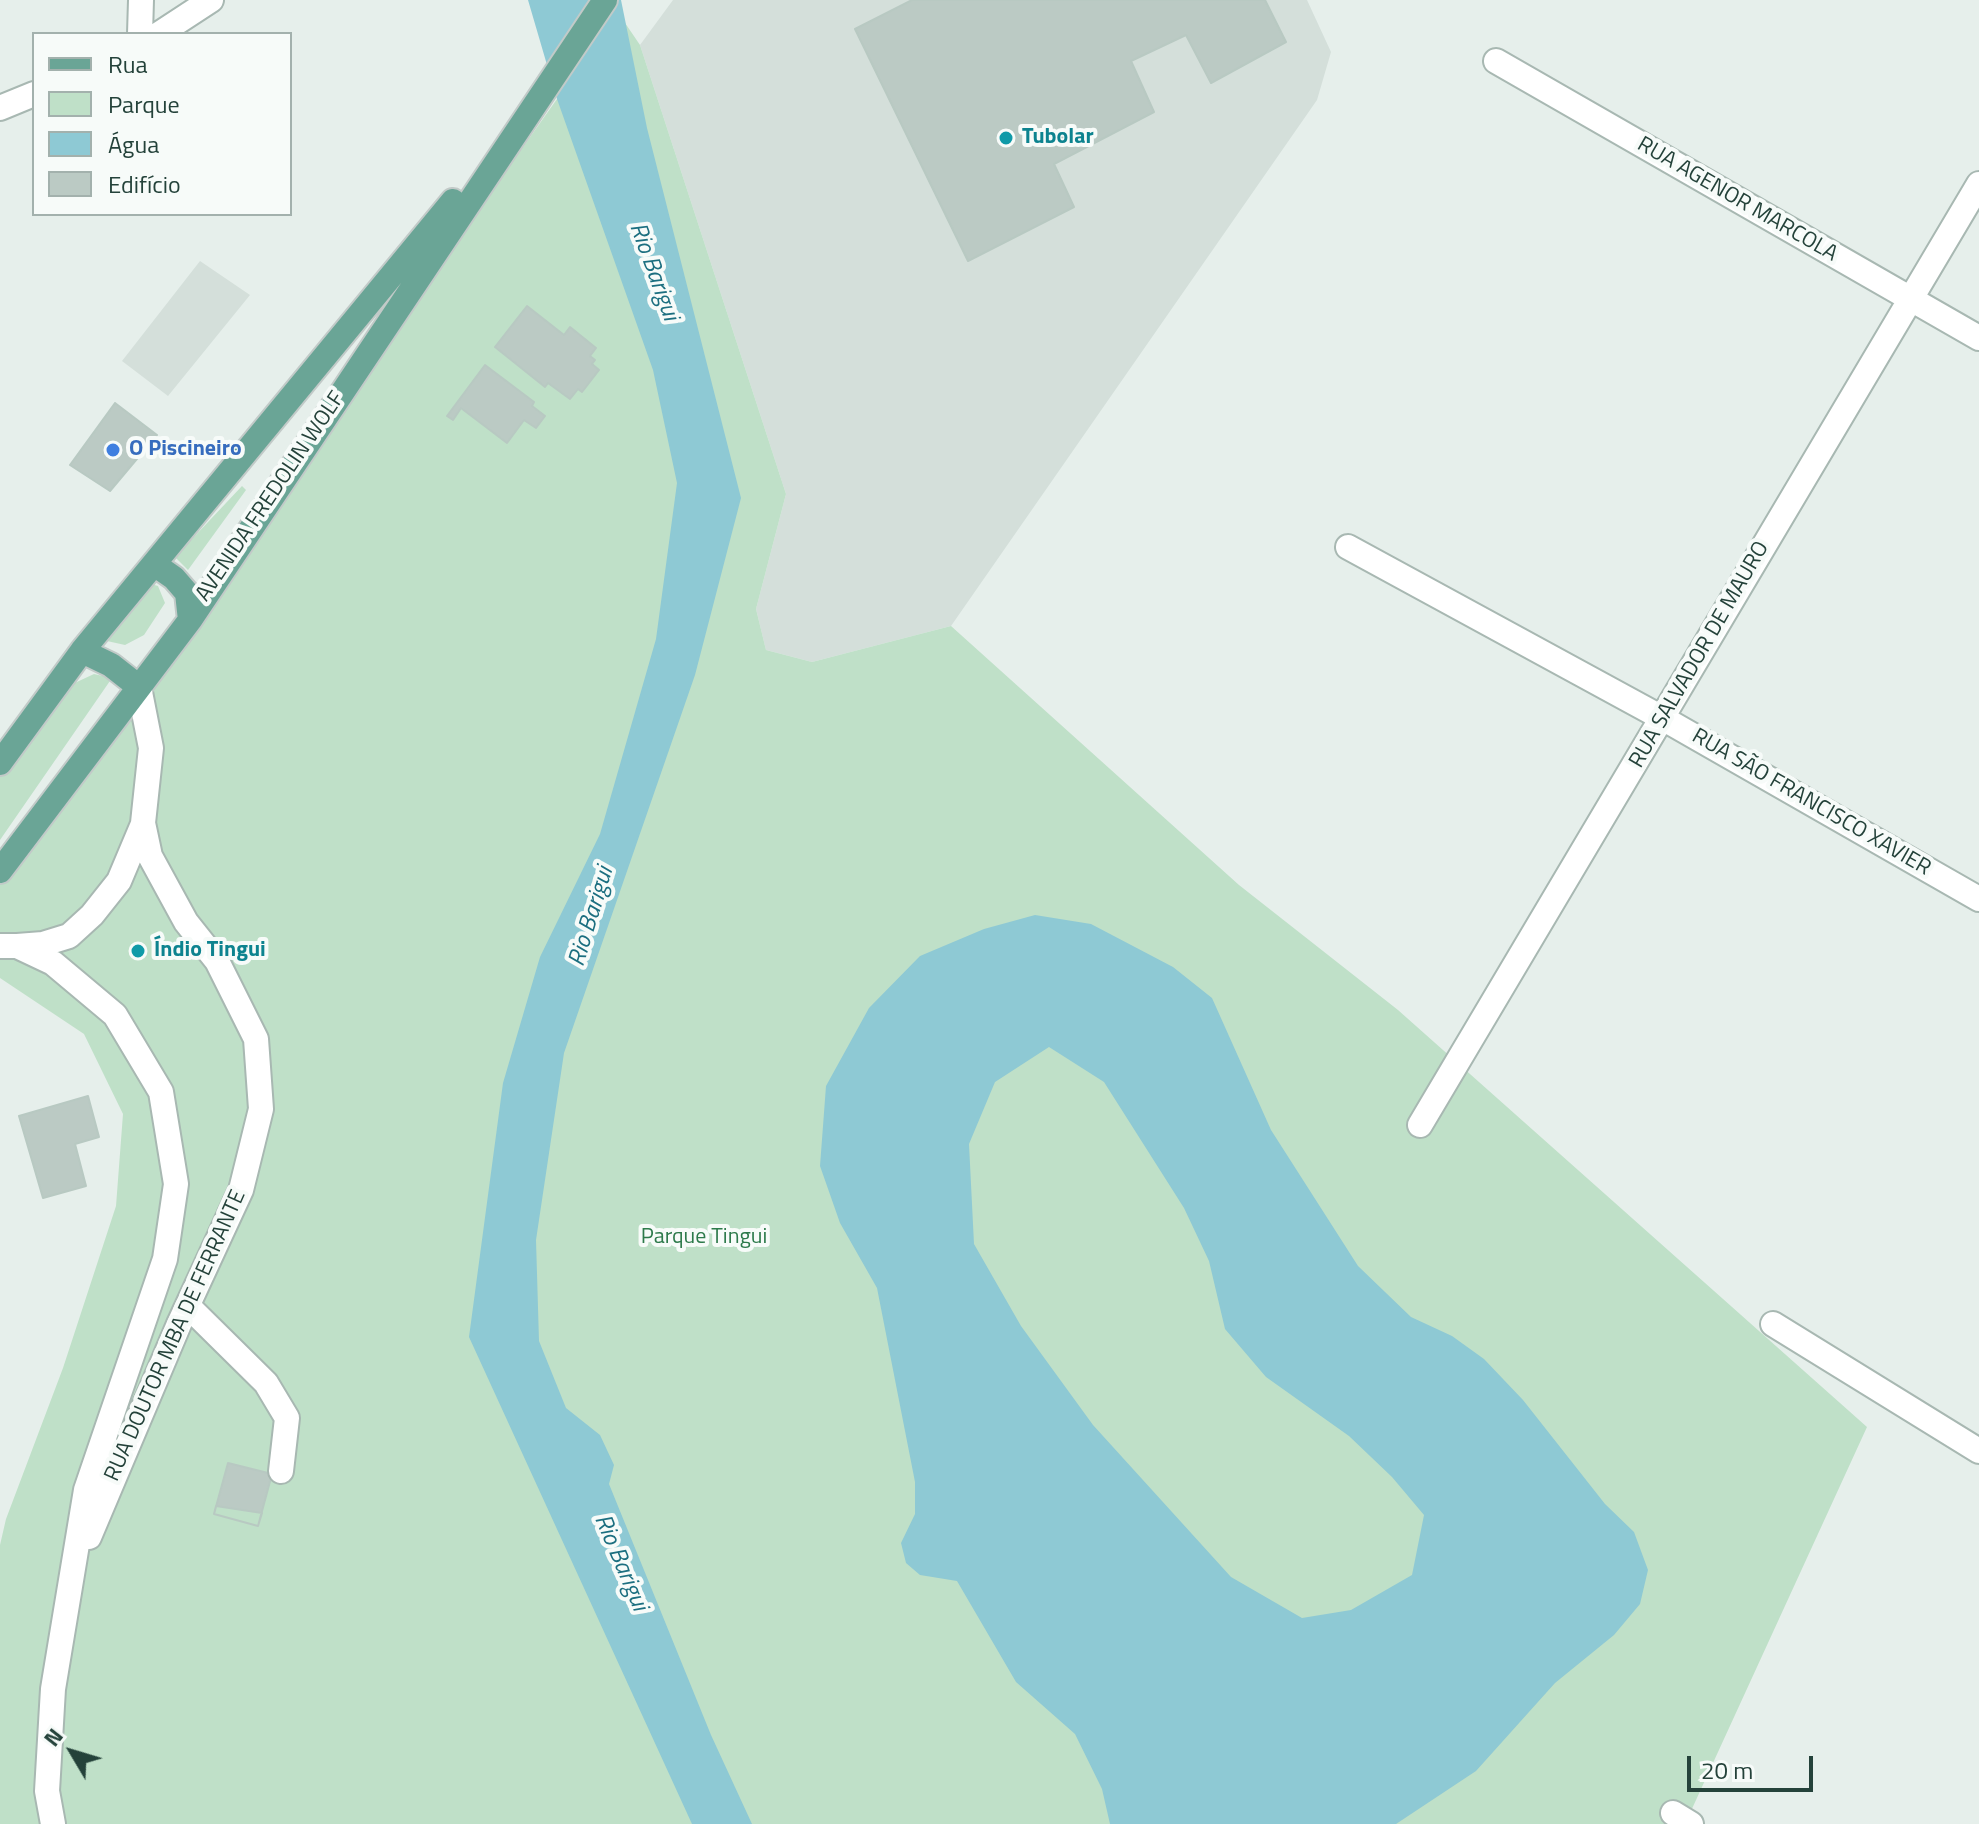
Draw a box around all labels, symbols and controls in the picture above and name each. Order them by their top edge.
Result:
legend [32,32,292,216]
text: Rua [108,46,147,82]
text: Parque [108,86,180,122]
place label: Tubolar [1022,125,1094,151]
text: Água [108,126,159,162]
marker: Tubolar [997,129,1015,147]
street label: RUA AGENOR MARCOLA [1632,132,1842,268]
text: Edifício [108,166,181,202]
water label: Rio Barigui [622,219,684,325]
street label: AVENIDA FREDOLIN WOLF [191,387,351,607]
place label: O Piscineiro [129,437,242,463]
marker: O Piscineiro [104,441,122,459]
street label: RUA SALVADOR DE MAURO [1624,537,1776,773]
street label: RUA SÃO FRANCISCO XAVIER [1687,724,1935,882]
water label: Rio Barigui [563,864,621,970]
place label: Índio Tingui [154,938,266,964]
marker: Índio Tingui [129,942,147,960]
street label: RUA DOUTOR MBA DE FERRANTE [100,1186,252,1486]
park label: Parque Tingui [641,1225,767,1251]
water label: Rio Barigui [587,1510,653,1616]
north arrow [32,1712,112,1792]
text: N [35,1721,71,1754]
scale bar [1691,1740,1817,1790]
text: 20 m [1701,1752,1753,1788]

